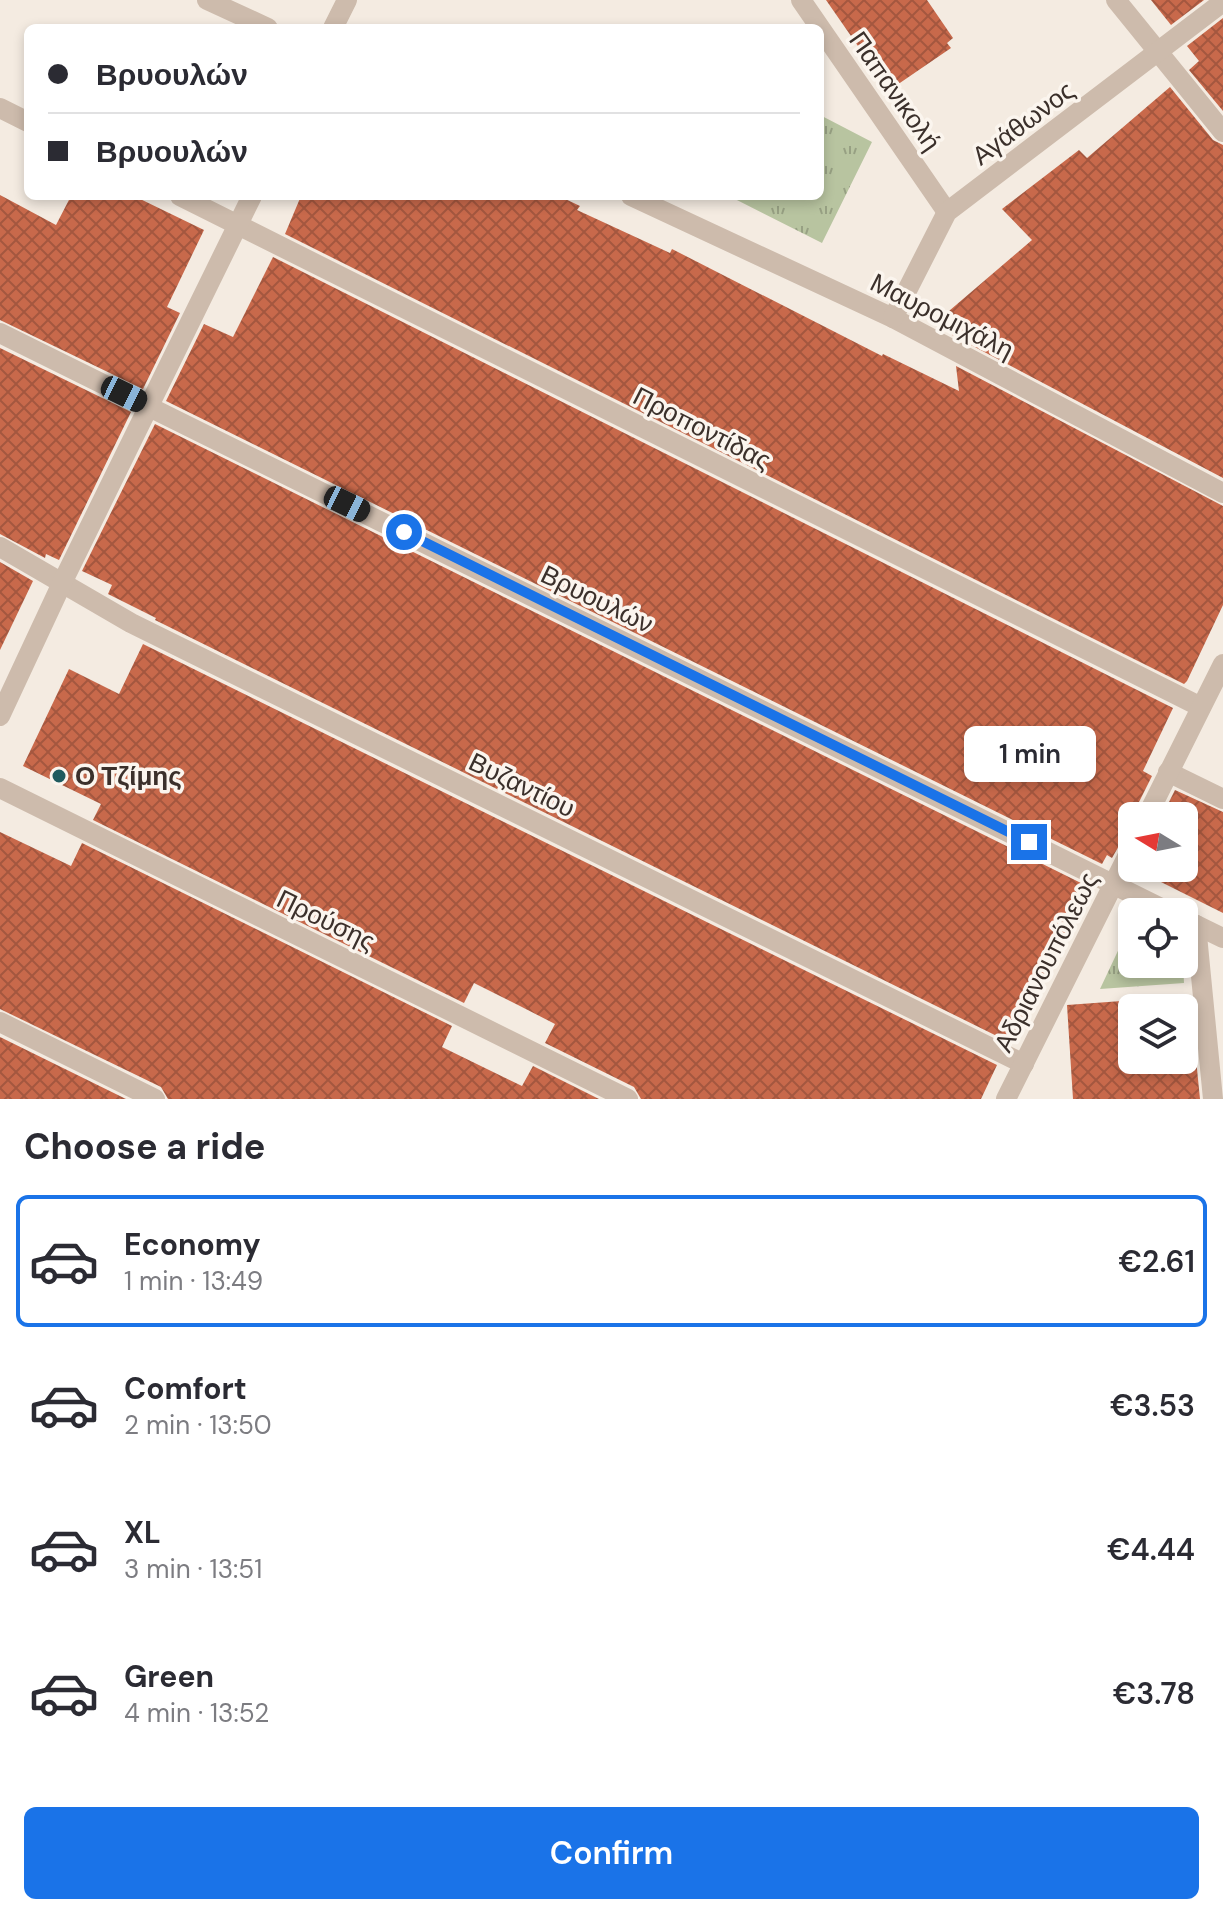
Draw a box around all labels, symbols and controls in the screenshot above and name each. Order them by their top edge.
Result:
street label: Παπανικολή [841,25,949,157]
text: Βρυουλών [96,55,248,94]
street label: Αγάθωνος [965,73,1081,173]
text: Βρυουλών [96,132,248,171]
street label: Μαυρομιχάλη [865,265,1019,367]
car [97,373,151,415]
street label: Προποντίδας [627,379,777,477]
car [320,483,374,525]
route start [386,514,422,550]
street label: Βρυουλών [535,557,659,641]
callout: 1 min [963,726,1095,782]
text: 1 min [999,737,1061,771]
street label: Βυζαντίου [463,745,581,825]
place label: Ο Τζίμης [75,759,182,793]
marker: Ο Τζίμης [50,767,68,785]
north arrow [1118,802,1198,882]
map controls [1118,802,1198,1074]
route end [1011,824,1047,860]
street label: Αδριανουπόλεως [986,866,1106,1058]
street label: Προύσης [271,882,381,958]
button: locate [1118,898,1198,978]
button: layers [1118,994,1198,1074]
text: Choose a ride [24,1123,265,1170]
icon: car [28,1225,100,1297]
text: Economy [124,1225,261,1264]
text: €2.61 [1119,1242,1195,1281]
text: 1 min · 13:49 [124,1264,263,1298]
icon: car [28,1369,100,1441]
text: Comfort [124,1369,247,1408]
text: €3.53 [1110,1386,1195,1425]
text: 2 min · 13:50 [124,1408,272,1442]
icon: car [28,1513,100,1585]
text: XL [124,1513,161,1552]
text: €4.44 [1107,1530,1195,1569]
text: 3 min · 13:51 [124,1552,262,1586]
icon: car [28,1657,100,1729]
text: Green [124,1657,214,1696]
text: €3.78 [1113,1674,1195,1713]
text: 4 min · 13:52 [124,1696,269,1730]
button: Confirm [24,1807,1199,1899]

